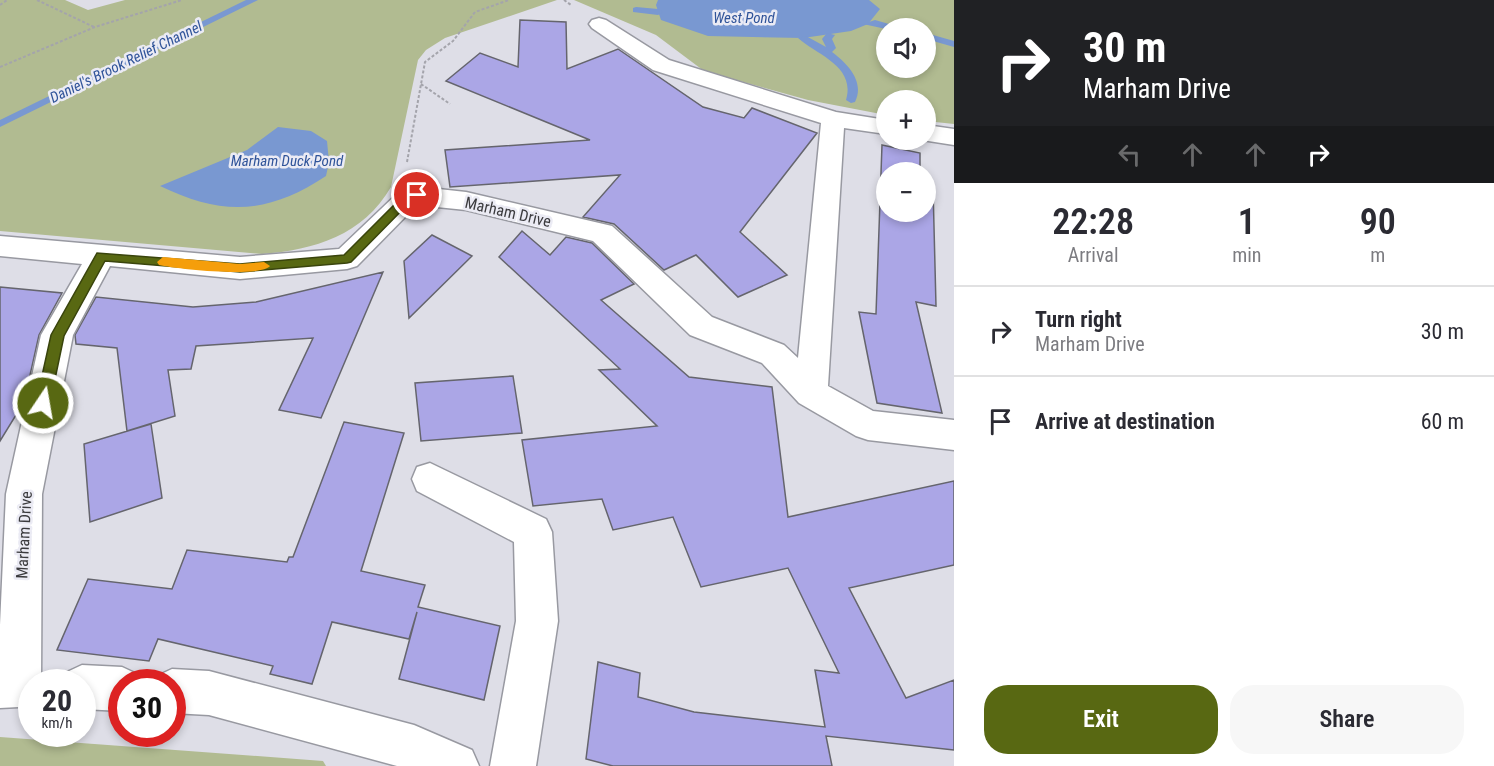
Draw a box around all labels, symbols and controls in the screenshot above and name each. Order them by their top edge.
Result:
water label: West Pond [713,9,776,27]
water label: Daniel's Brook Relief Channel [47,17,206,107]
map controls [876,18,936,222]
button: sound [876,18,936,78]
text: 30 m [1083,23,1166,72]
icon: right [984,24,1062,102]
text: Marham Drive [1083,73,1231,105]
button: + [876,90,936,150]
icon: left [1113,138,1146,171]
icon: ahead [1176,138,1209,171]
icon: ahead [1239,138,1272,171]
icon: right [1302,138,1335,171]
water label: Marham Duck Pond [231,152,344,170]
button: − [876,162,936,222]
pin [391,169,442,220]
icon: arrive [400,178,433,211]
street label: Marham Drive [463,193,553,231]
text: 22:28 [1052,201,1134,243]
text: 1 [1238,201,1256,243]
text: 90 [1360,201,1396,243]
text: Arrival [1068,243,1119,267]
text: min [1232,243,1262,267]
text: m [1370,243,1385,267]
text: Turn right [1035,307,1122,332]
icon: right [984,315,1017,348]
text: 30 m [1421,319,1464,344]
text: Marham Drive [1035,332,1145,356]
position arrow [11,371,75,435]
icon: arrive [984,405,1017,438]
text: Arrive at destination [1035,409,1215,434]
text: 60 m [1421,409,1464,434]
street label: Marham Drive [12,491,36,579]
speed limit sign: 30 [108,669,186,747]
text: 20 [42,683,72,718]
button: Exit [984,685,1218,754]
button: Share [1230,685,1464,754]
text: km/h [42,714,72,732]

